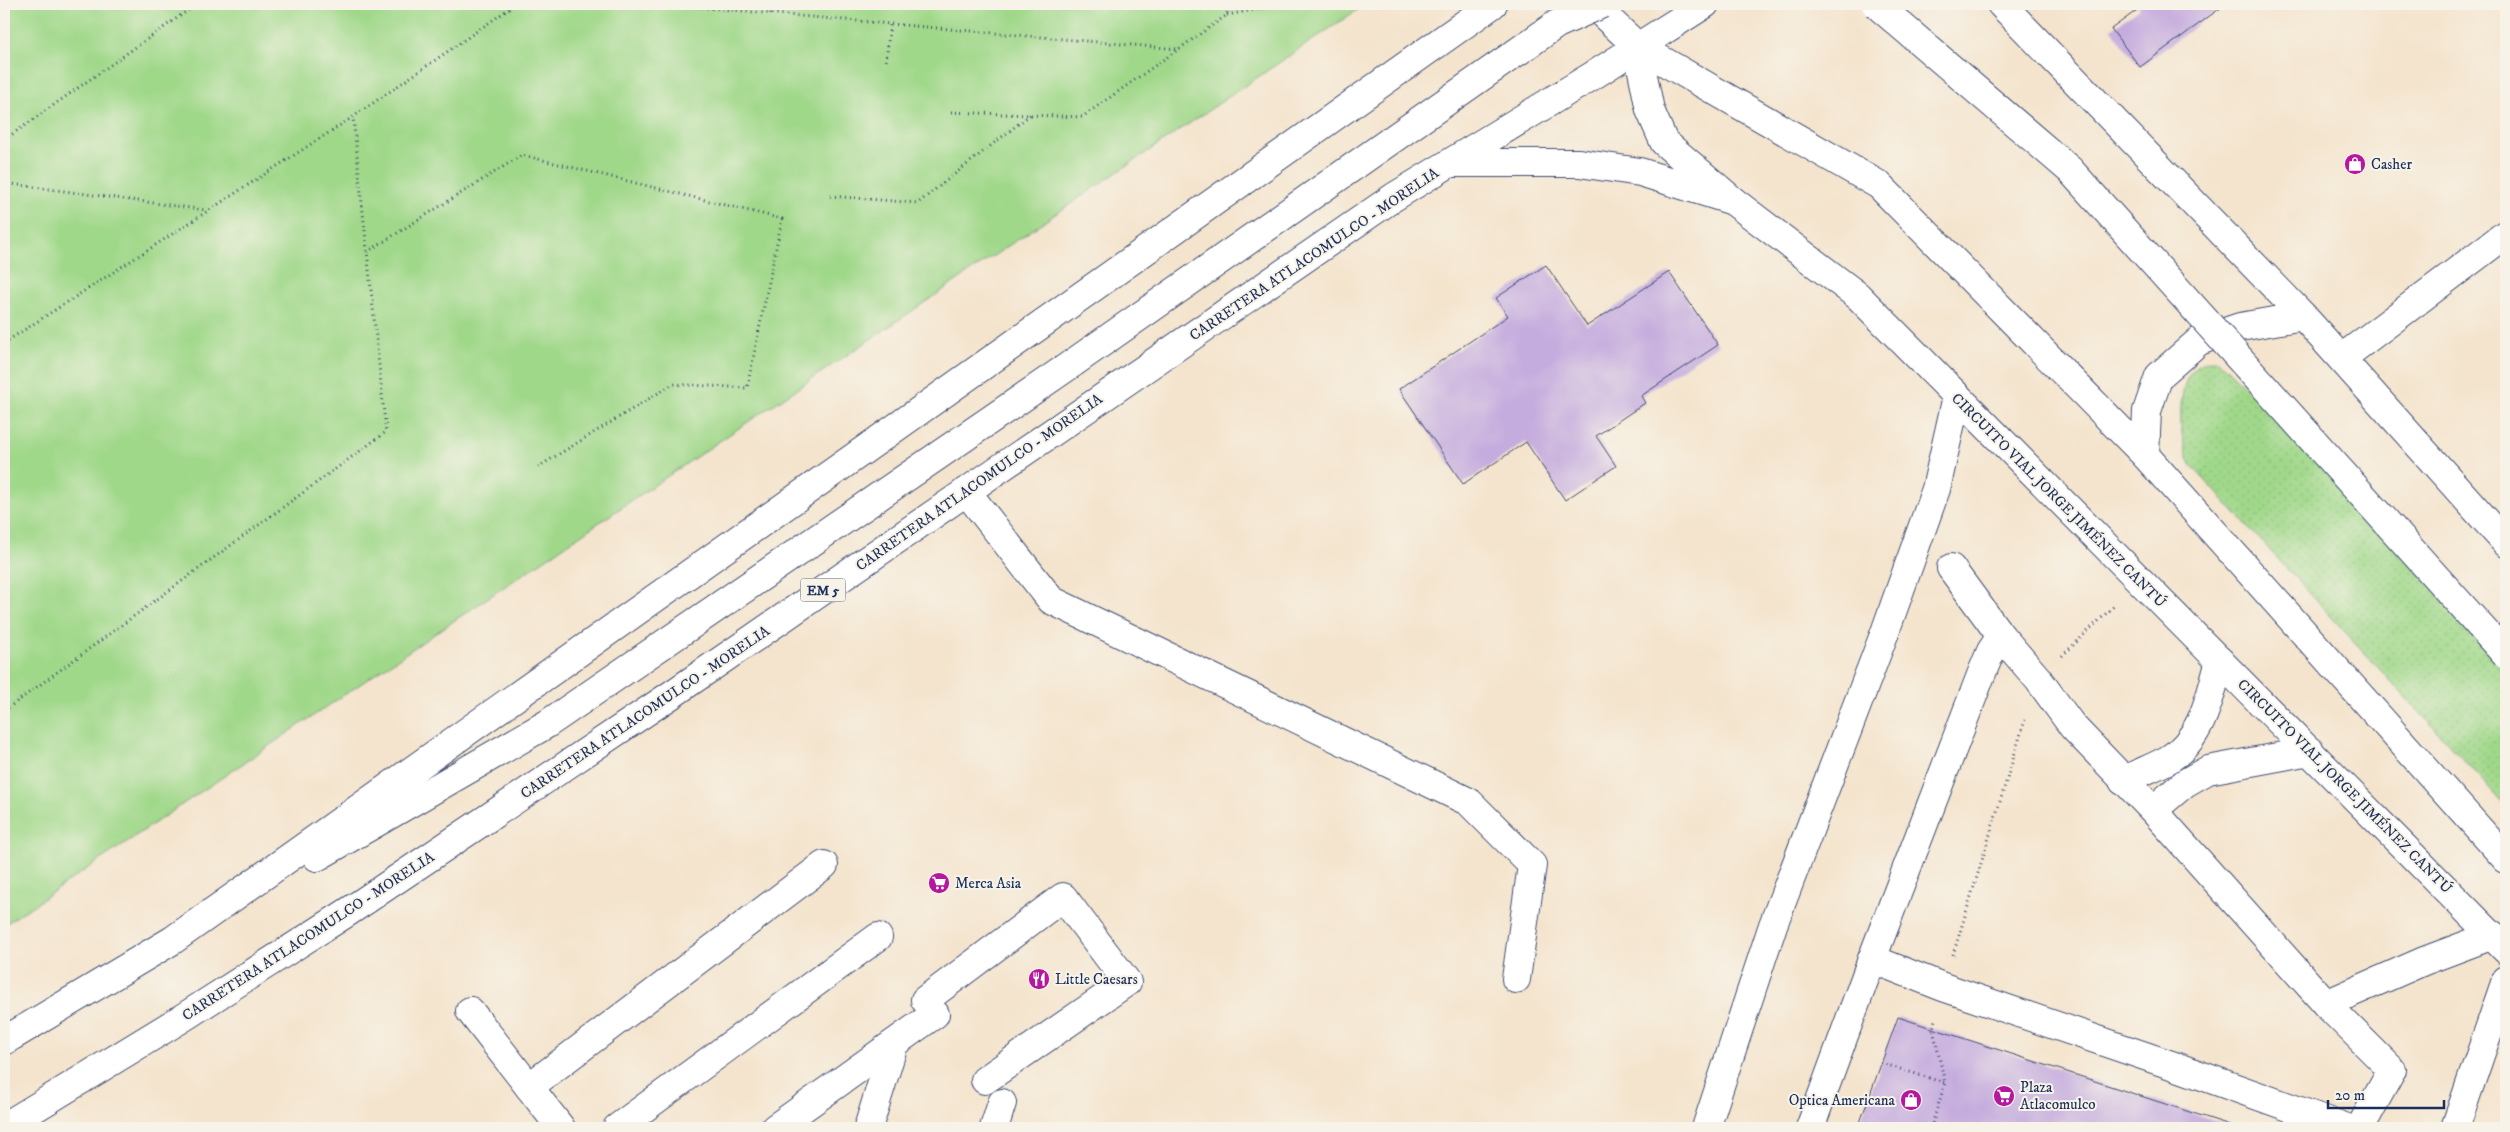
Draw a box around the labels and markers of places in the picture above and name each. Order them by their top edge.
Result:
shop icon: Casher [2343,152,2367,176]
place label: Casher [2371,155,2412,174]
supermarket icon: Merca Asia [927,871,951,895]
place label: Merca Asia [955,874,1022,893]
restaurant icon: Little Caesars [1027,967,1051,991]
place label: Little Caesars [1055,970,1138,989]
place label: Plaza Atlacomulco [2020,1078,2096,1114]
supermarket icon: Plaza Atlacomulco [1992,1084,2016,1108]
shop icon: Optica Americana [1899,1088,1923,1112]
place label: Optica Americana [1789,1091,1896,1110]

